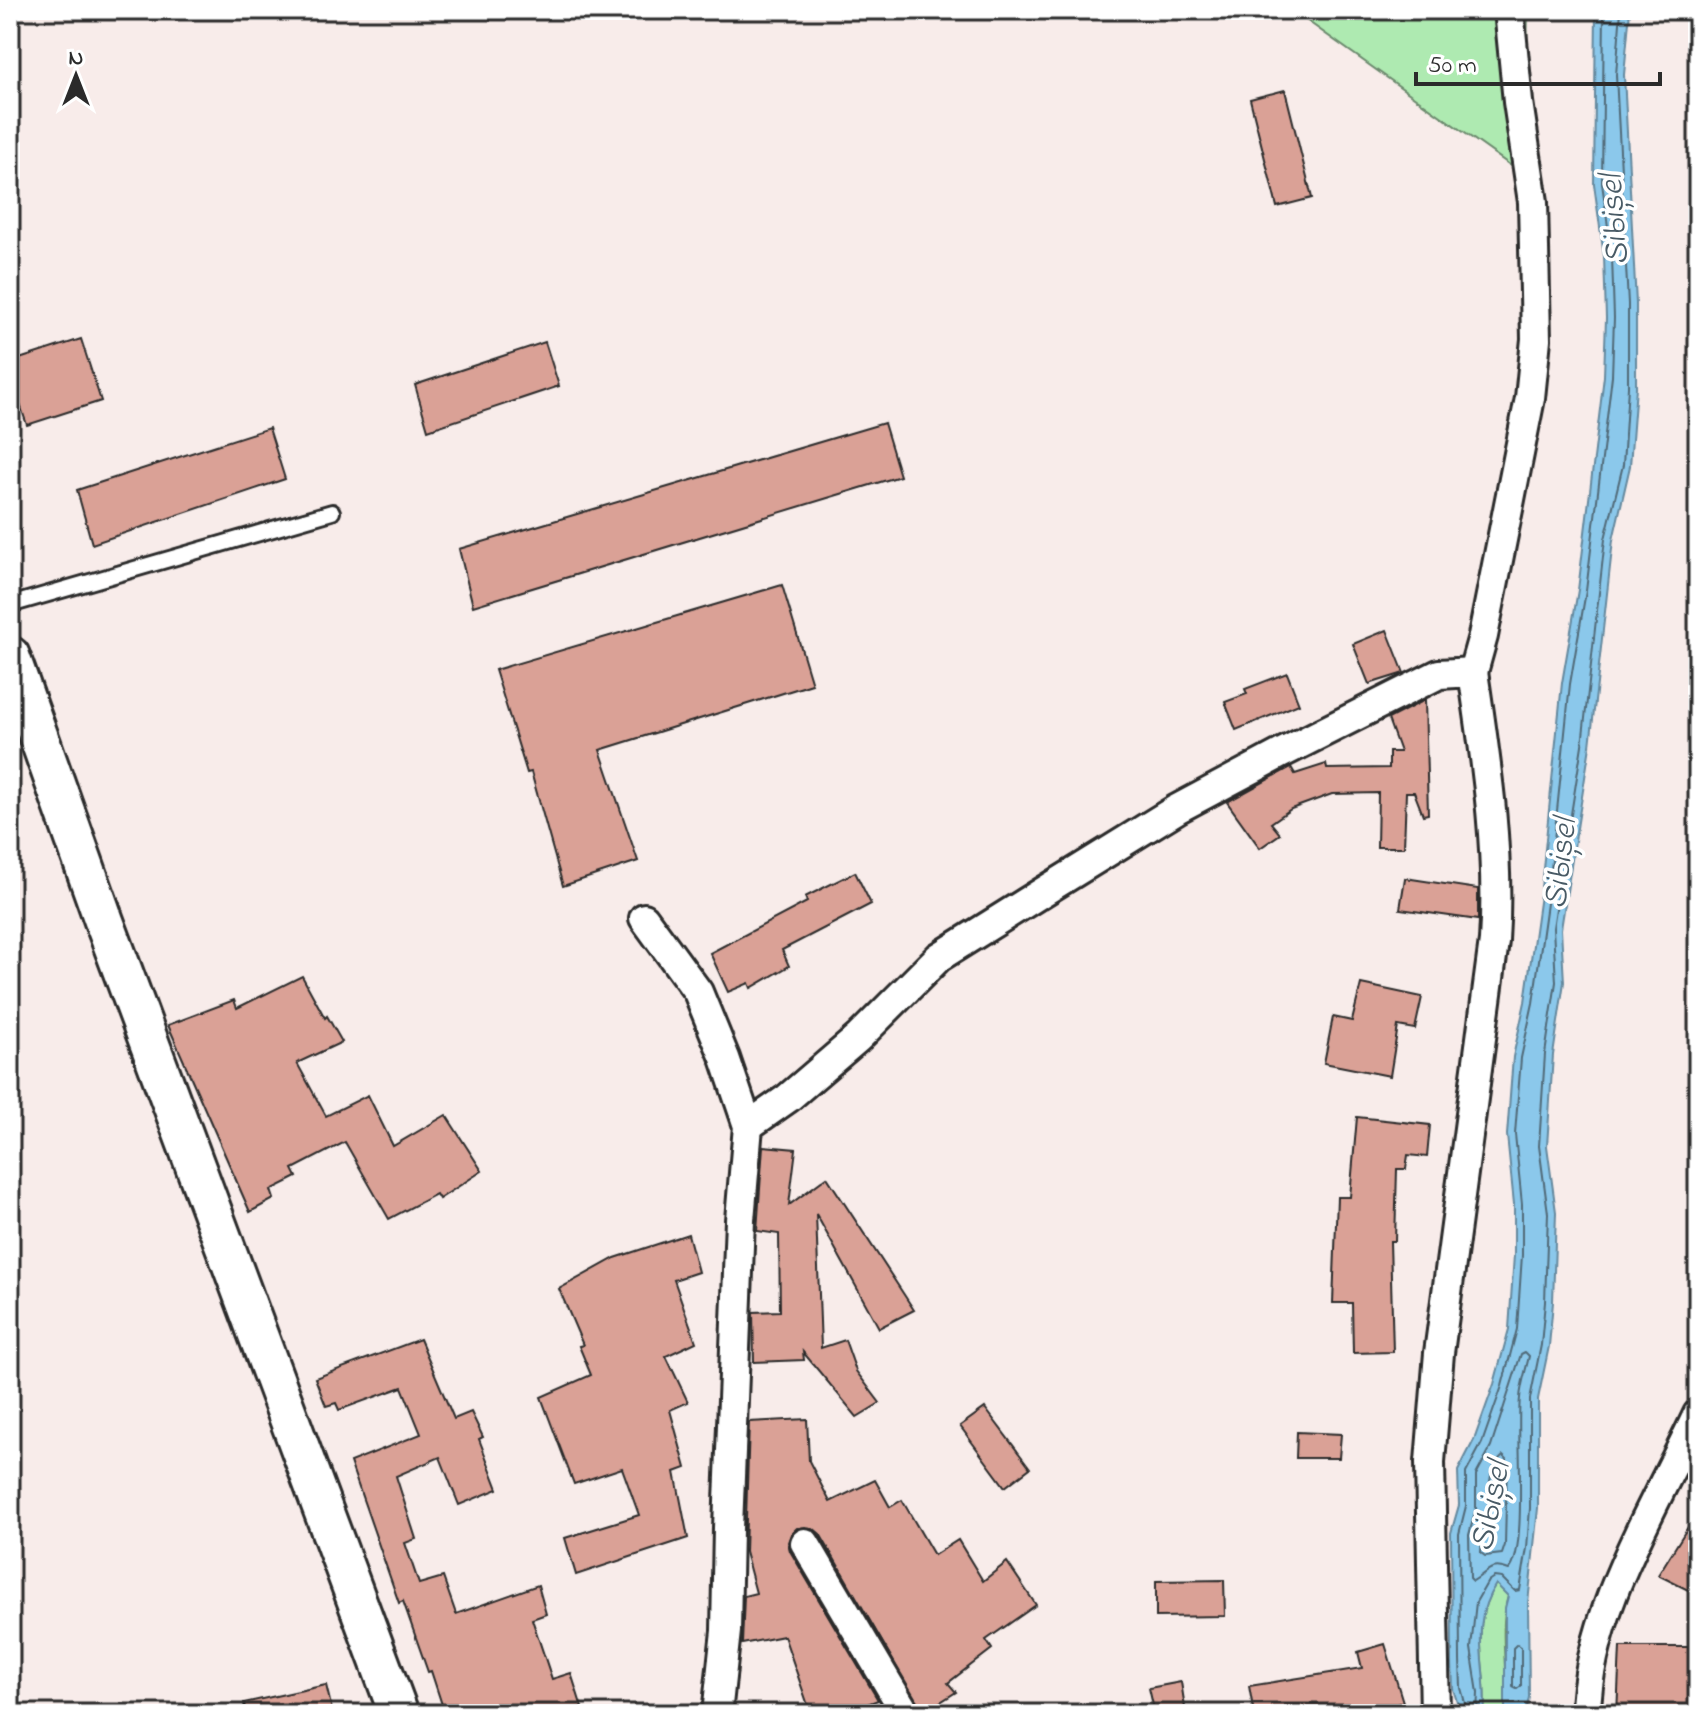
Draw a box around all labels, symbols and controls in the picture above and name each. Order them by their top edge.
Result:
north arrow [36,36,116,116]
scale bar [1416,36,1660,86]
text: N [69,43,83,75]
text: 50 m [1428,49,1477,84]
water label: Sibișel [1588,169,1644,267]
water label: Sibișel [1532,812,1593,912]
water label: Sibișel [1458,1453,1527,1556]

